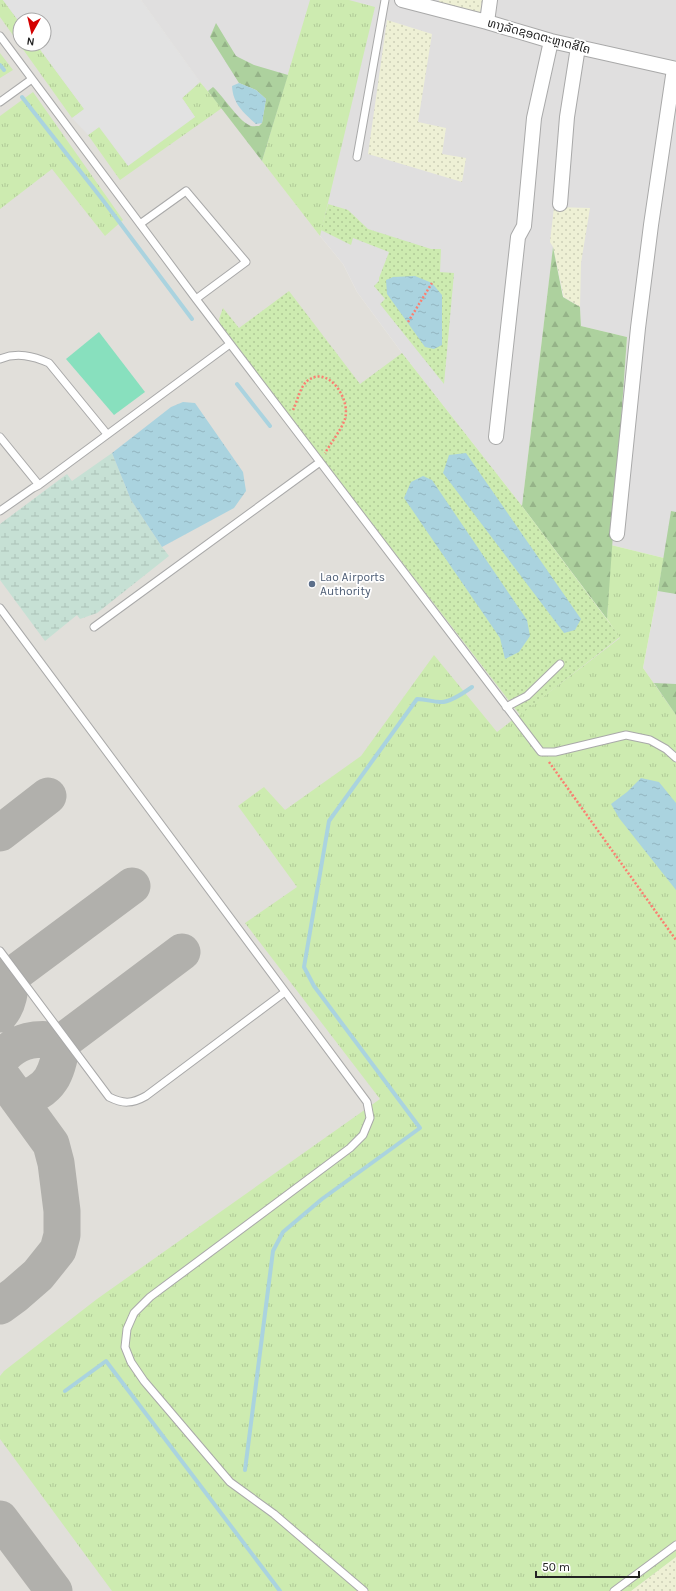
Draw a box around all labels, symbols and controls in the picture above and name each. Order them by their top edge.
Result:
north arrow [12,12,52,52]
street label: ທາງລັດຊອດຕະຫຼາດສີໄຄ [486,16,592,56]
text: N [26,34,35,48]
place label: Lao Airports Authority [320,570,385,598]
marker: Lao Airports Authority [307,579,317,589]
scale bar [536,1553,639,1579]
text: 50 m [542,1560,570,1574]

